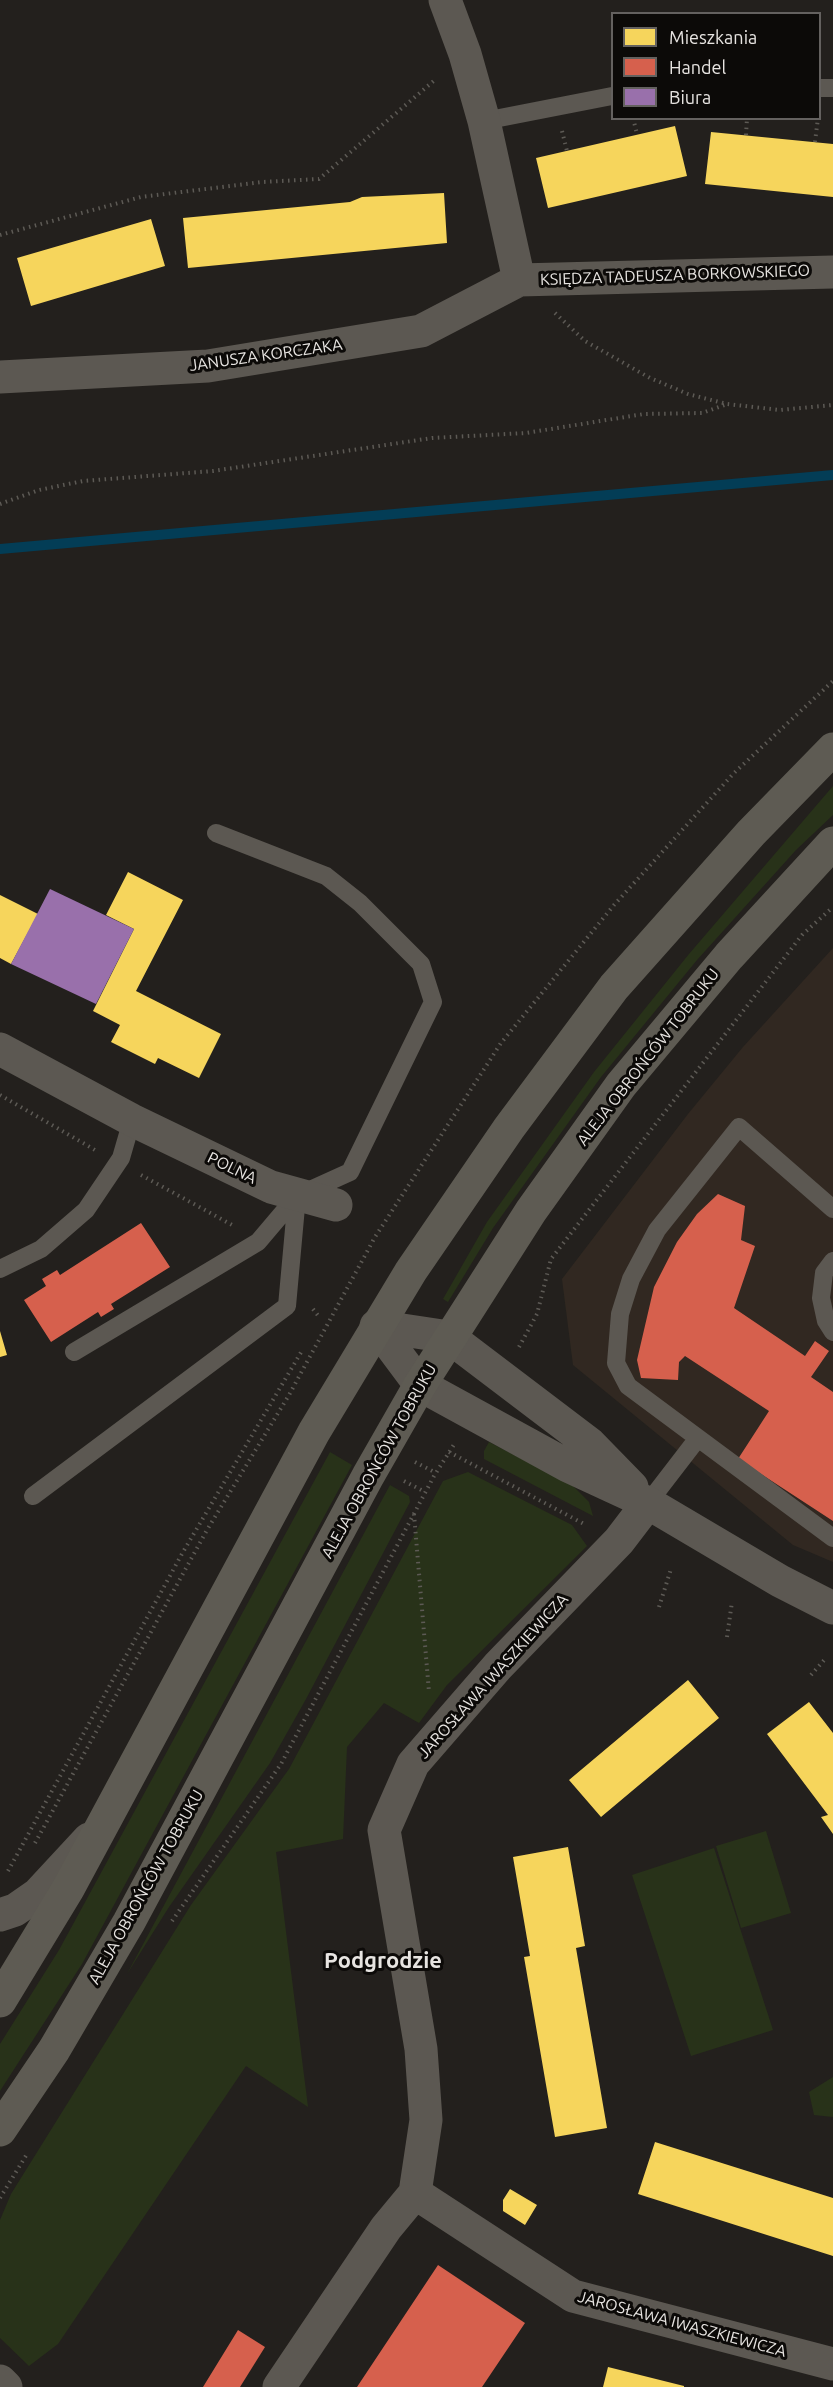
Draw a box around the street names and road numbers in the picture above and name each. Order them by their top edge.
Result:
street label: KSIĘDZA TADEUSZA BORKOWSKIEGO [540,261,810,289]
street label: JANUSZA KORCZAKA [188,335,344,375]
street label: ALEJA OBROŃCÓW TOBRUKU [573,965,723,1149]
street label: POLNA [204,1148,260,1188]
street label: ALEJA OBROŃCÓW TOBRUKU [317,1360,441,1562]
street label: JAROSŁAWA IWASZKIEWICZA [414,1590,572,1762]
street label: ALEJA OBROŃCÓW TOBRUKU [84,1786,208,1988]
street label: JAROSŁAWA IWASZKIEWICZA [576,2287,788,2361]

